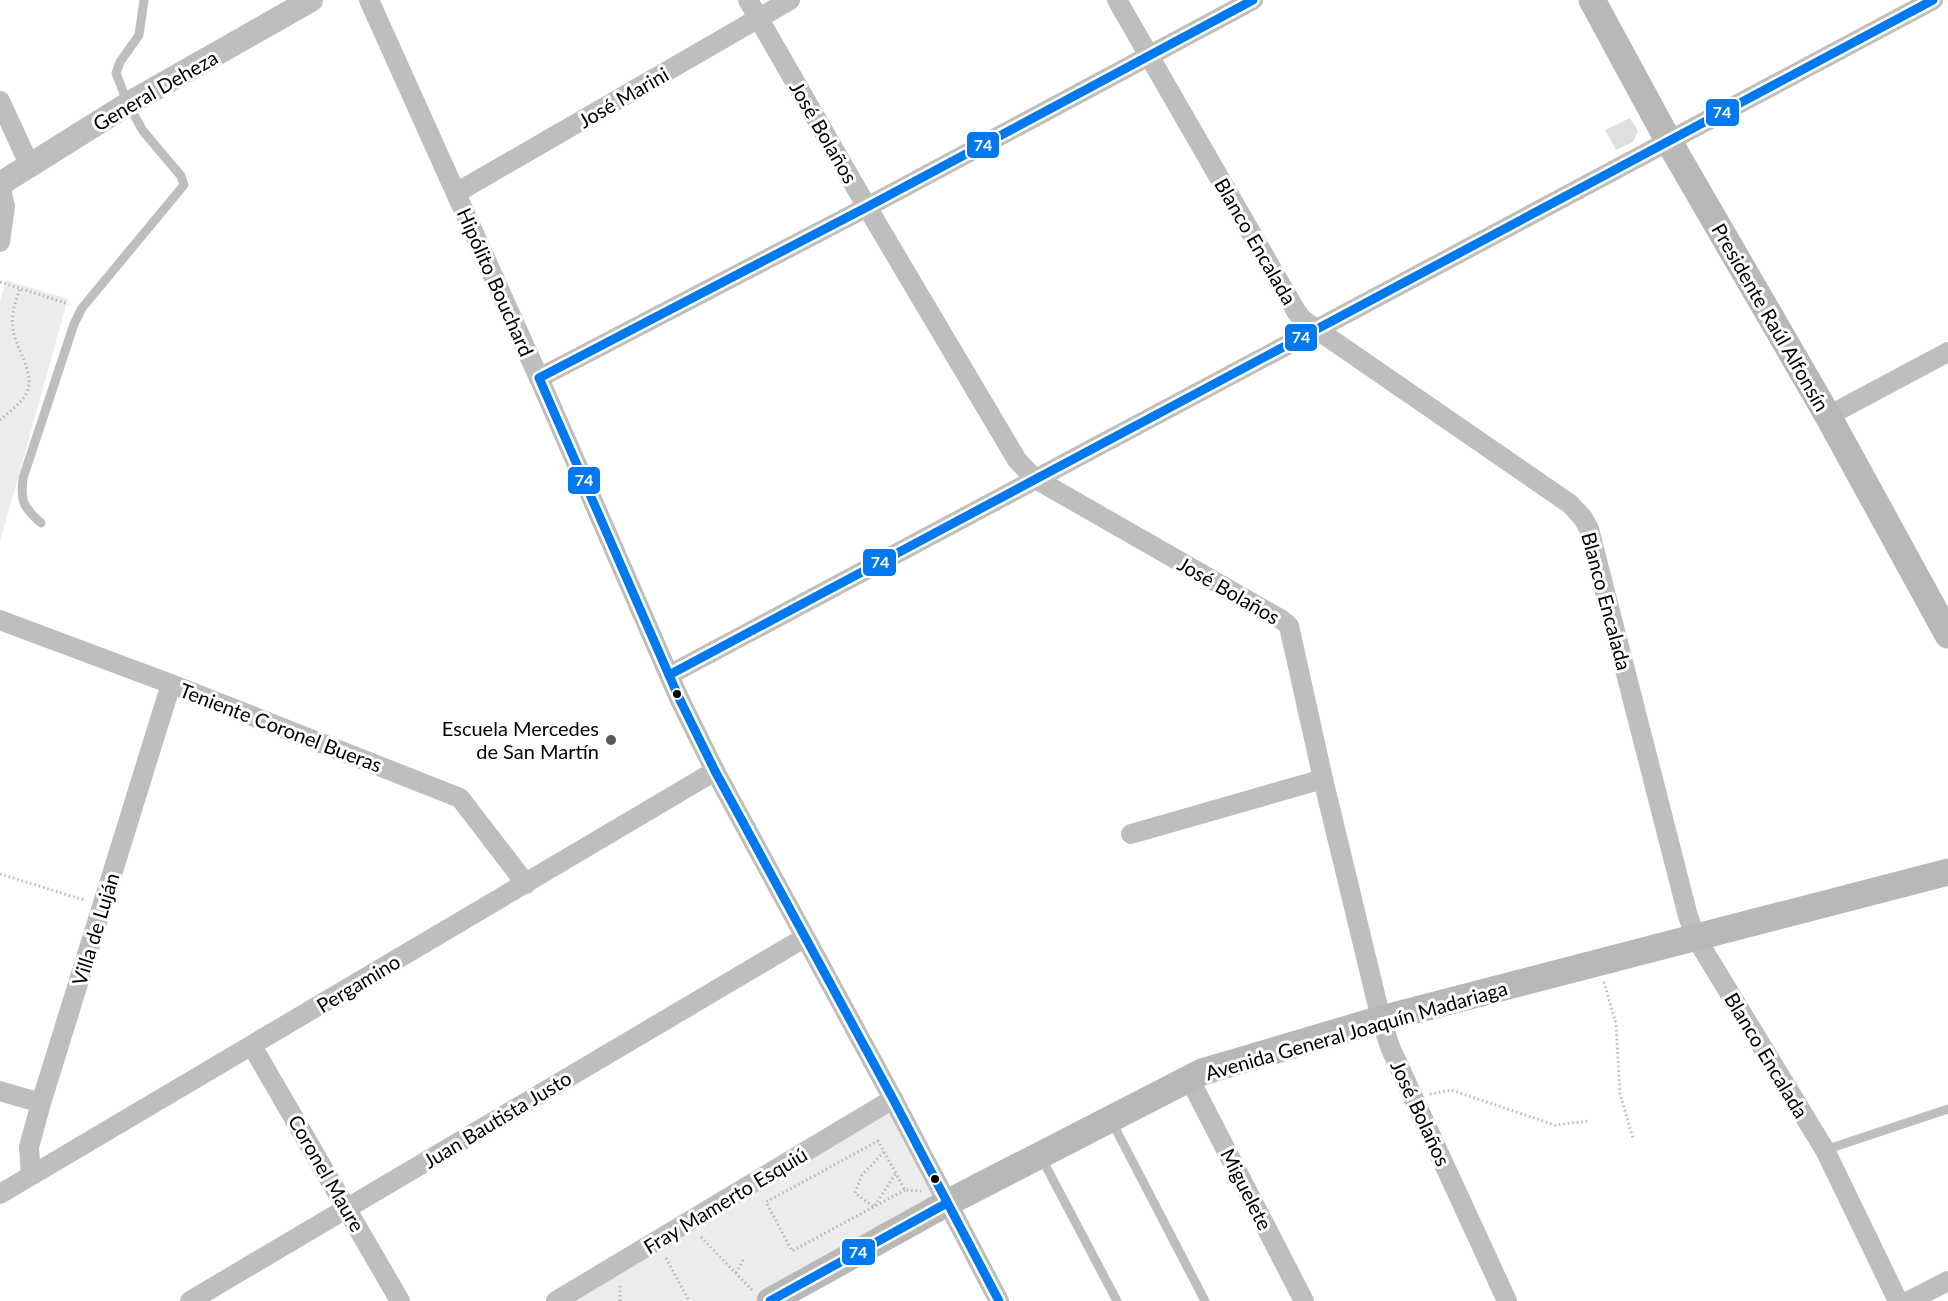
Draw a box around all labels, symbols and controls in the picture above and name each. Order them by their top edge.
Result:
street label: General Deheza [88,45,222,135]
street label: José Marini [574,62,672,132]
street label: José Bolaños [785,77,863,187]
line badge: 74 [1705,98,1740,127]
text: 74 [1713,102,1731,121]
line badge: 74 [966,131,1000,159]
text: 74 [974,135,992,154]
street label: Blanco Encalada [1210,173,1302,309]
street label: Hipólito Bouchard [453,204,539,360]
street label: Presidente Raúl Alfonsín [1707,219,1835,415]
line badge: 74 [1284,323,1318,352]
text: 74 [1292,327,1310,346]
line badge: 74 [567,466,601,495]
text: 74 [575,470,593,489]
street label: Blanco Encalada [1577,529,1637,673]
line badge: 74 [862,548,897,577]
street label: José Bolaños [1174,551,1284,629]
text: 74 [871,552,889,571]
street label: Teniente Coronel Bueras [176,677,386,777]
unlabelled marker [671,688,683,700]
place label: Escuela Mercedes de San Martín [442,716,599,763]
marker: Escuela Mercedes de San Martín [604,733,618,747]
street label: Villa de Luján [66,870,124,988]
street label: Pergamino [312,949,404,1017]
street label: Avenida General Joaquín Madariaga [1202,975,1510,1085]
street label: Blanco Encalada [1720,988,1814,1122]
street label: José Bolaños [1386,1056,1456,1170]
street label: Juan Bautista Justo [419,1065,575,1173]
street label: Coronel Maure [284,1110,370,1236]
street label: Fray Mamerto Esquiú [639,1142,811,1258]
street label: Miguelete [1216,1144,1278,1234]
unlabelled marker [929,1173,941,1185]
line badge: 74 [841,1238,876,1266]
text: 74 [849,1242,867,1261]

